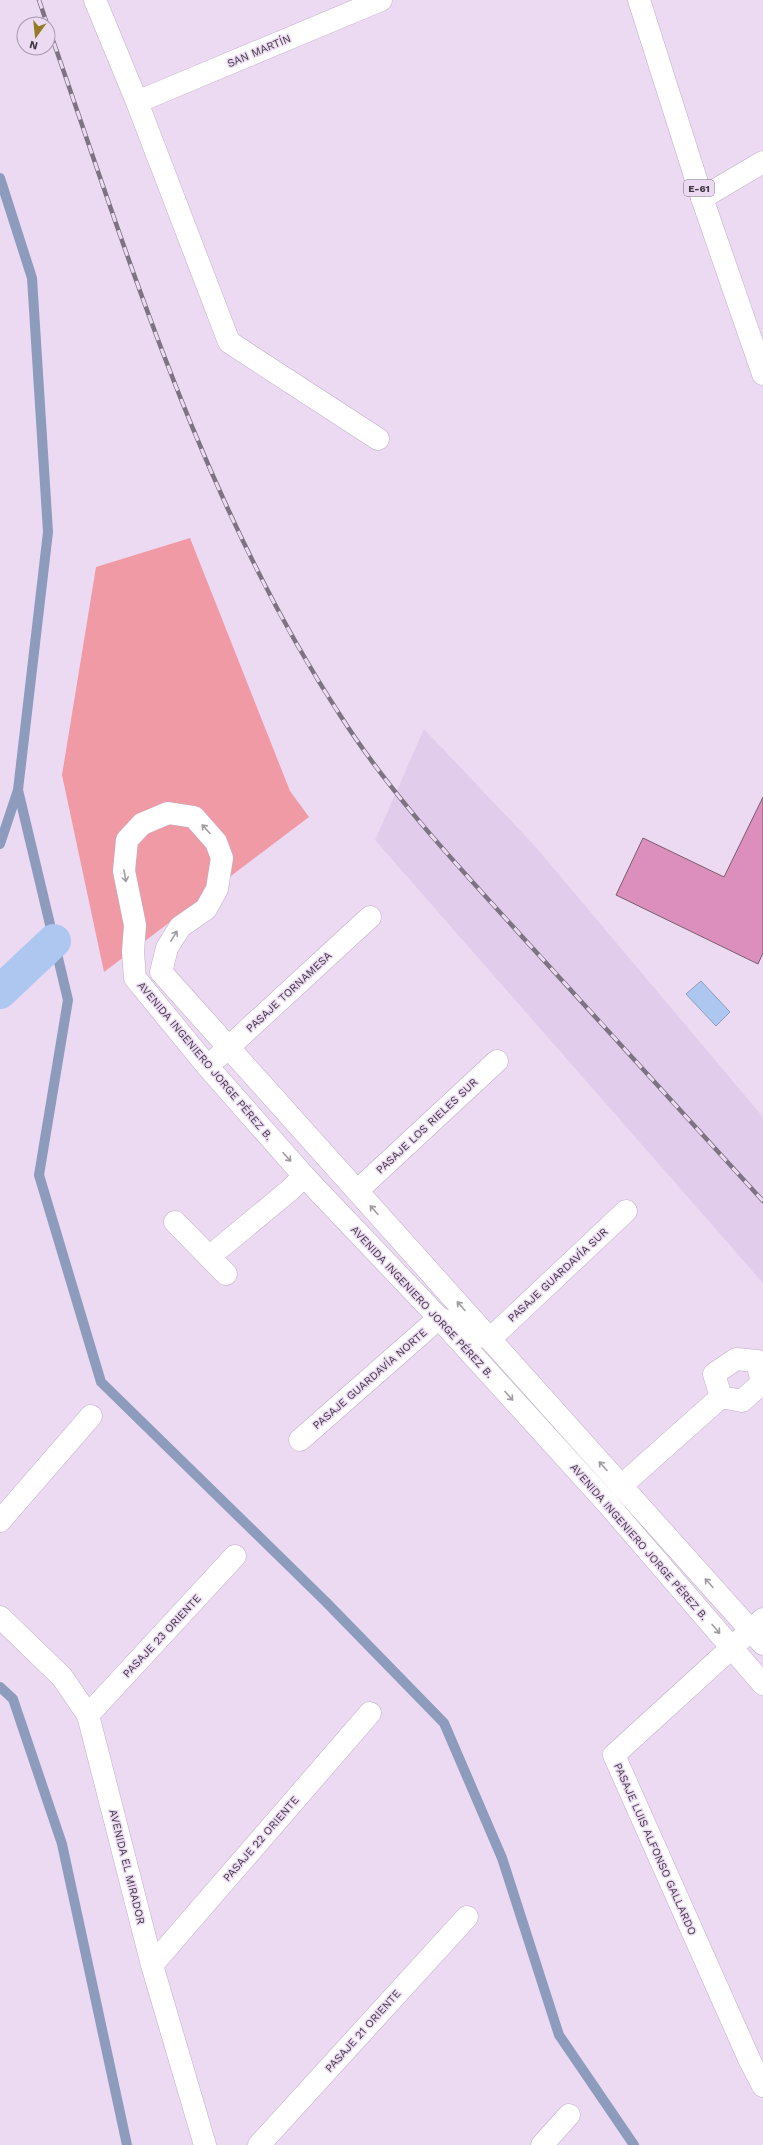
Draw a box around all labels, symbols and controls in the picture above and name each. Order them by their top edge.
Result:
north arrow [16,16,56,56]
street label: SAN MARTÍN [225,31,293,70]
text: N [28,38,39,53]
road number: E-61 [684,180,714,196]
one-way arrow [201,824,210,834]
one-way arrow [122,869,130,882]
one-way arrow [171,930,179,942]
street label: PASAJE TORNAMESA [244,949,334,1035]
street label: AVENIDA INGENIERO JORGE PÉREZ B. [135,978,276,1143]
street label: PASAJE LOS RIELES SUR [374,1076,480,1176]
one-way arrow [283,1152,292,1162]
one-way arrow [369,1204,378,1215]
street label: AVENIDA INGENIERO JORGE PÉREZ B. [348,1223,497,1381]
street label: PASAJE GUARDAVÍA SUR [505,1224,611,1325]
one-way arrow [456,1301,465,1311]
street label: PASAJE GUARDAVÍA NORTE [310,1325,430,1432]
one-way arrow [505,1390,514,1401]
street label: AVENIDA INGENIERO JORGE PÉREZ B. [567,1460,711,1623]
one-way arrow [599,1460,608,1471]
one-way arrow [704,1578,714,1588]
street label: PASAJE 23 ORIENTE [120,1592,204,1680]
one-way arrow [711,1624,720,1635]
street label: PASAJE LUIS ALFONSO GALLARDO [611,1761,699,1937]
street label: PASAJE 22 ORIENTE [220,1794,302,1884]
street label: AVENIDA EL MIRADOR [106,1808,148,1926]
street label: PASAJE 21 ORIENTE [323,1987,403,2075]

